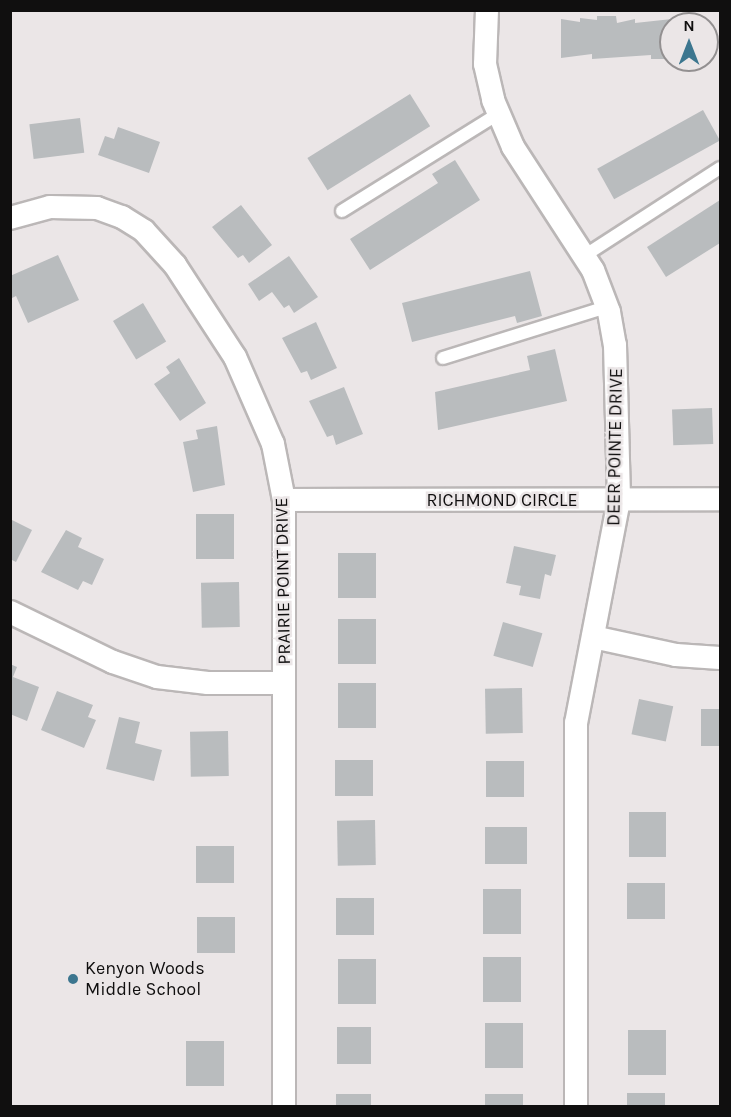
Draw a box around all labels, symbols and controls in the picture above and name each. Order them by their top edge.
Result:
north arrow [659,12,719,72]
text: N [683,16,695,35]
street label: DEER POINTE DRIVE [603,368,627,526]
street label: RICHMOND CIRCLE [426,489,578,511]
street label: PRAIRIE POINT DRIVE [271,497,295,665]
place label: Kenyon Woods Middle School [85,958,205,1000]
marker: Kenyon Woods Middle School [66,972,80,986]

